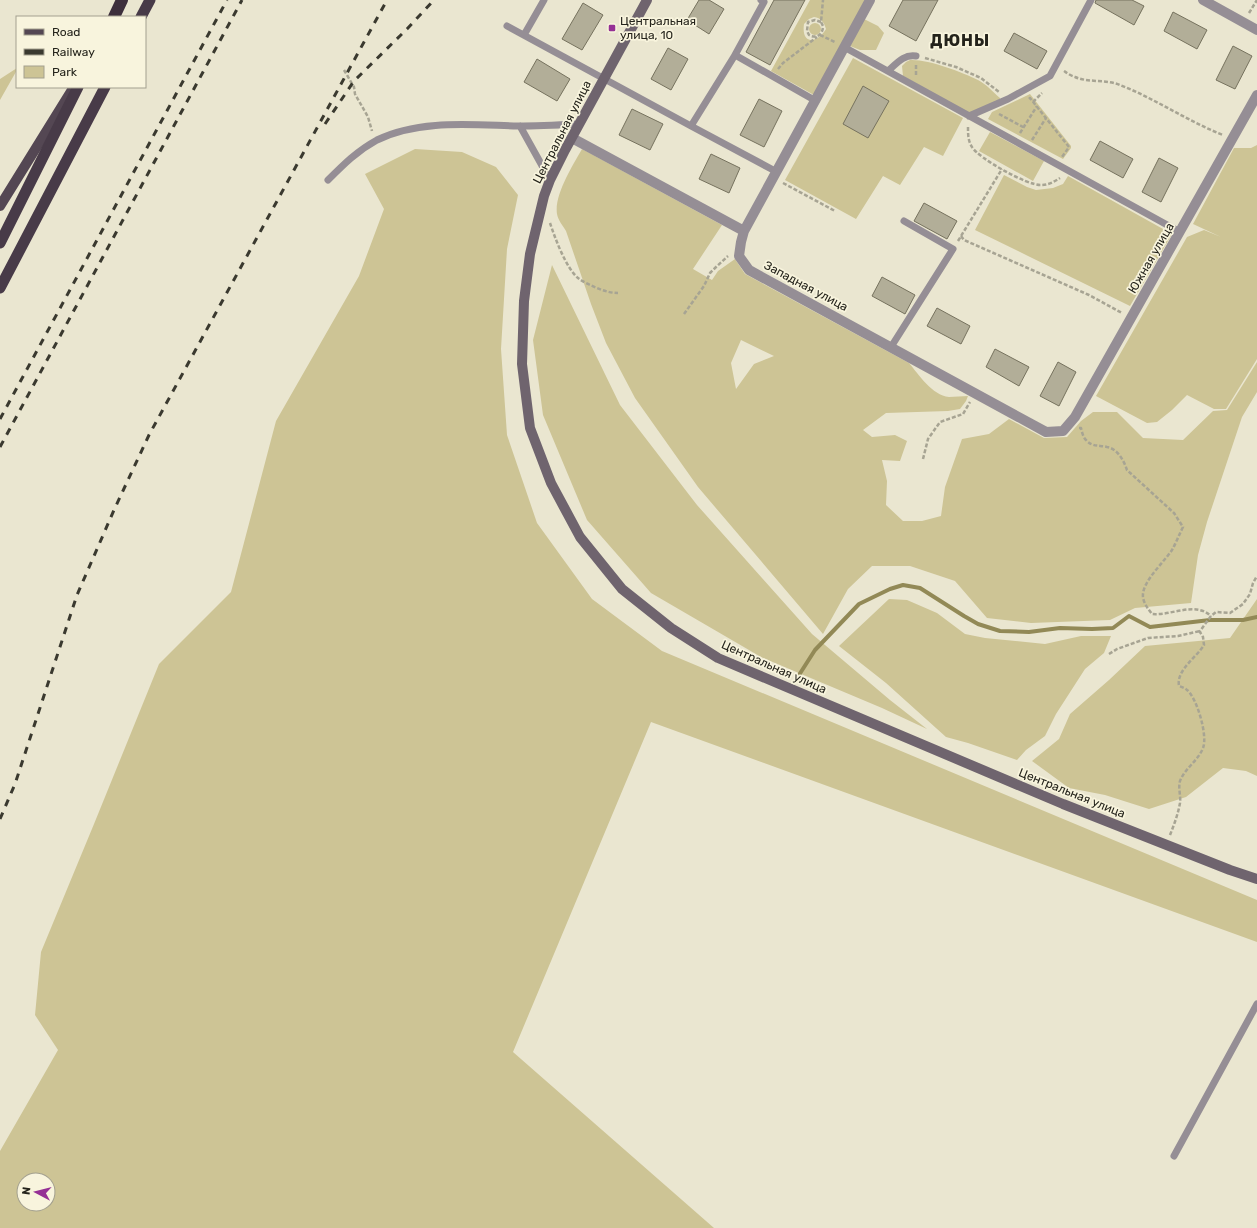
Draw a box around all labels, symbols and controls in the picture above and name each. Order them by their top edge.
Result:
place label: Центральная улица, 10 [620,14,696,42]
legend [16,16,146,88]
marker: Центральная улица, 10 [607,23,617,33]
text: Road [52,25,80,39]
district label: ДЮНЫ [930,31,990,50]
text: Railway [52,45,95,59]
text: Park [52,65,78,79]
street label: Центральная улица [530,78,594,186]
street label: Южная улица [1125,220,1177,296]
street label: Западная улица [762,258,850,314]
street label: Центральная улица [719,638,829,696]
street label: Центральная улица [1017,765,1127,821]
north arrow [16,1172,56,1212]
text: N [20,1186,34,1196]

